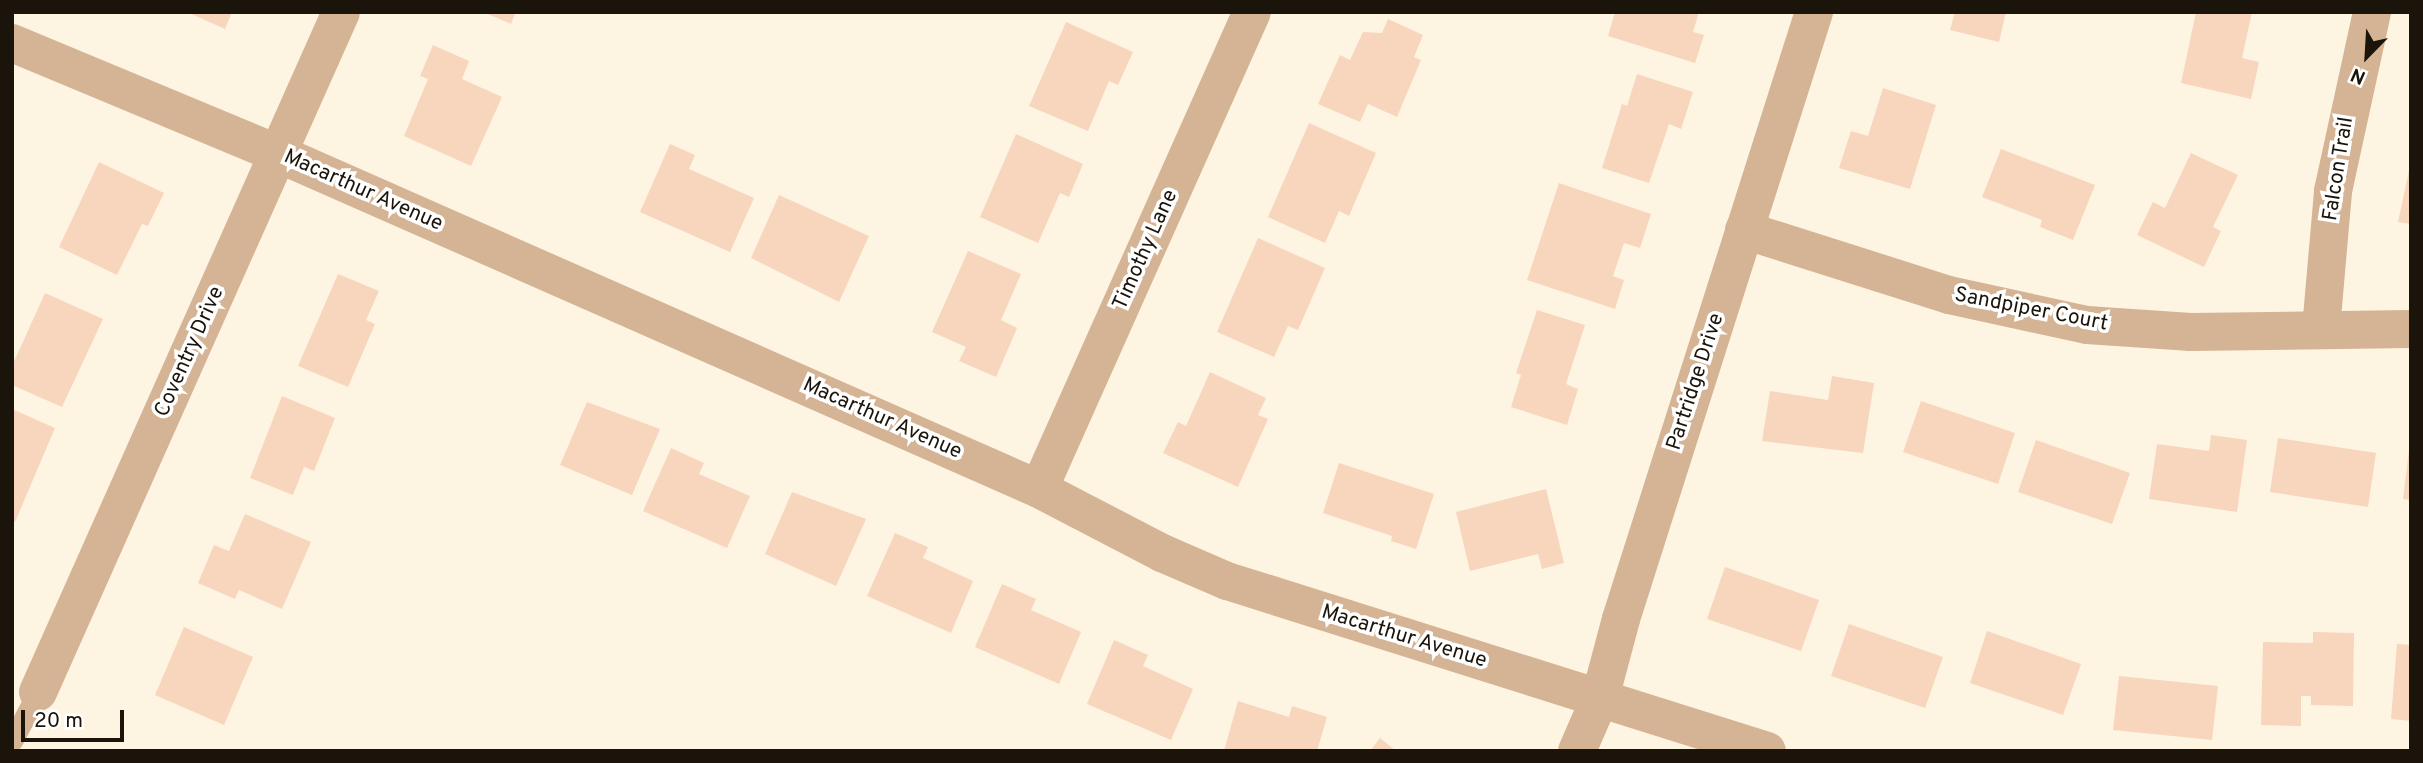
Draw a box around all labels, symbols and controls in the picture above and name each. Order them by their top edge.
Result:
north arrow [2332,21,2402,91]
text: N [2347,61,2370,89]
street label: Falcon Trail [2318,115,2360,223]
street label: Macarthur Avenue [279,144,447,238]
street label: Timothy Lane [1108,186,1184,314]
street label: Coventry Drive [150,283,230,421]
street label: Sandpiper Court [1952,283,2110,337]
street label: Partridge Drive [1662,310,1730,454]
street label: Macarthur Avenue [798,372,966,466]
street label: Macarthur Avenue [1318,600,1490,674]
scale bar [24,696,128,740]
text: 20 m [34,708,83,735]

